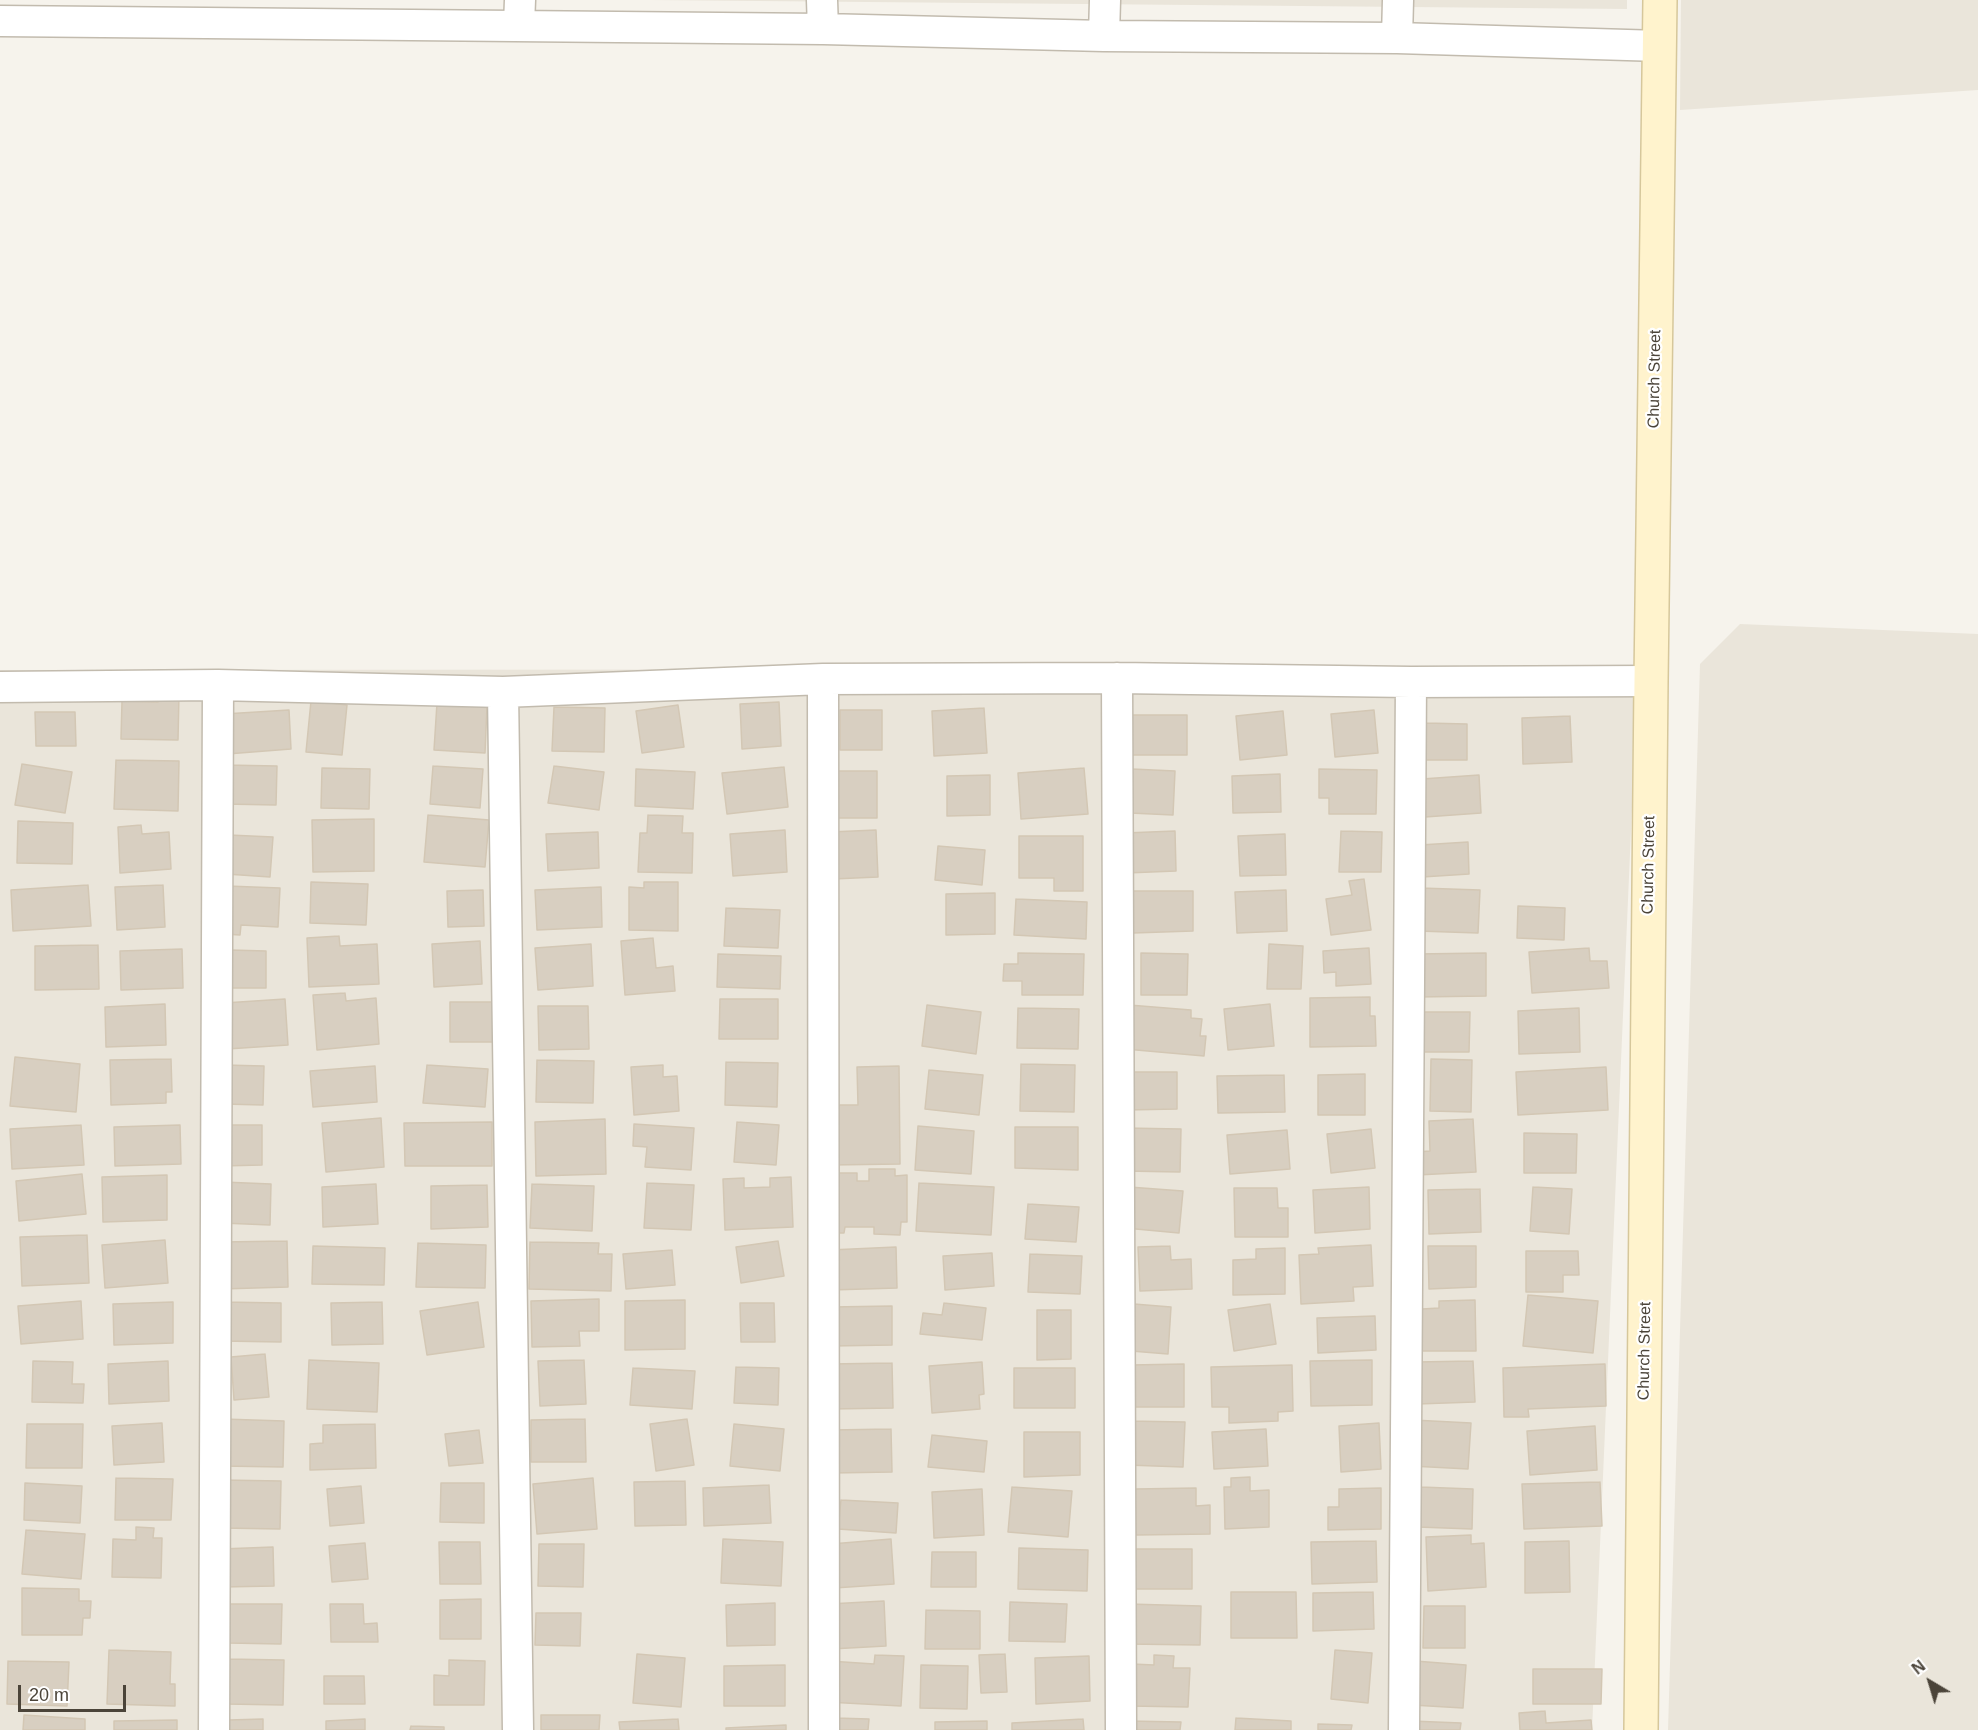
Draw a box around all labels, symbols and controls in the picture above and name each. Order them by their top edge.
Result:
street label: Church Street [1645,329,1665,429]
street label: Church Street [1639,815,1659,915]
street label: Church Street [1635,1301,1655,1401]
north arrow [1900,1652,1960,1712]
text: N [1909,1657,1928,1678]
scale bar [21,1673,129,1711]
text: 20 m [29,1685,69,1705]

